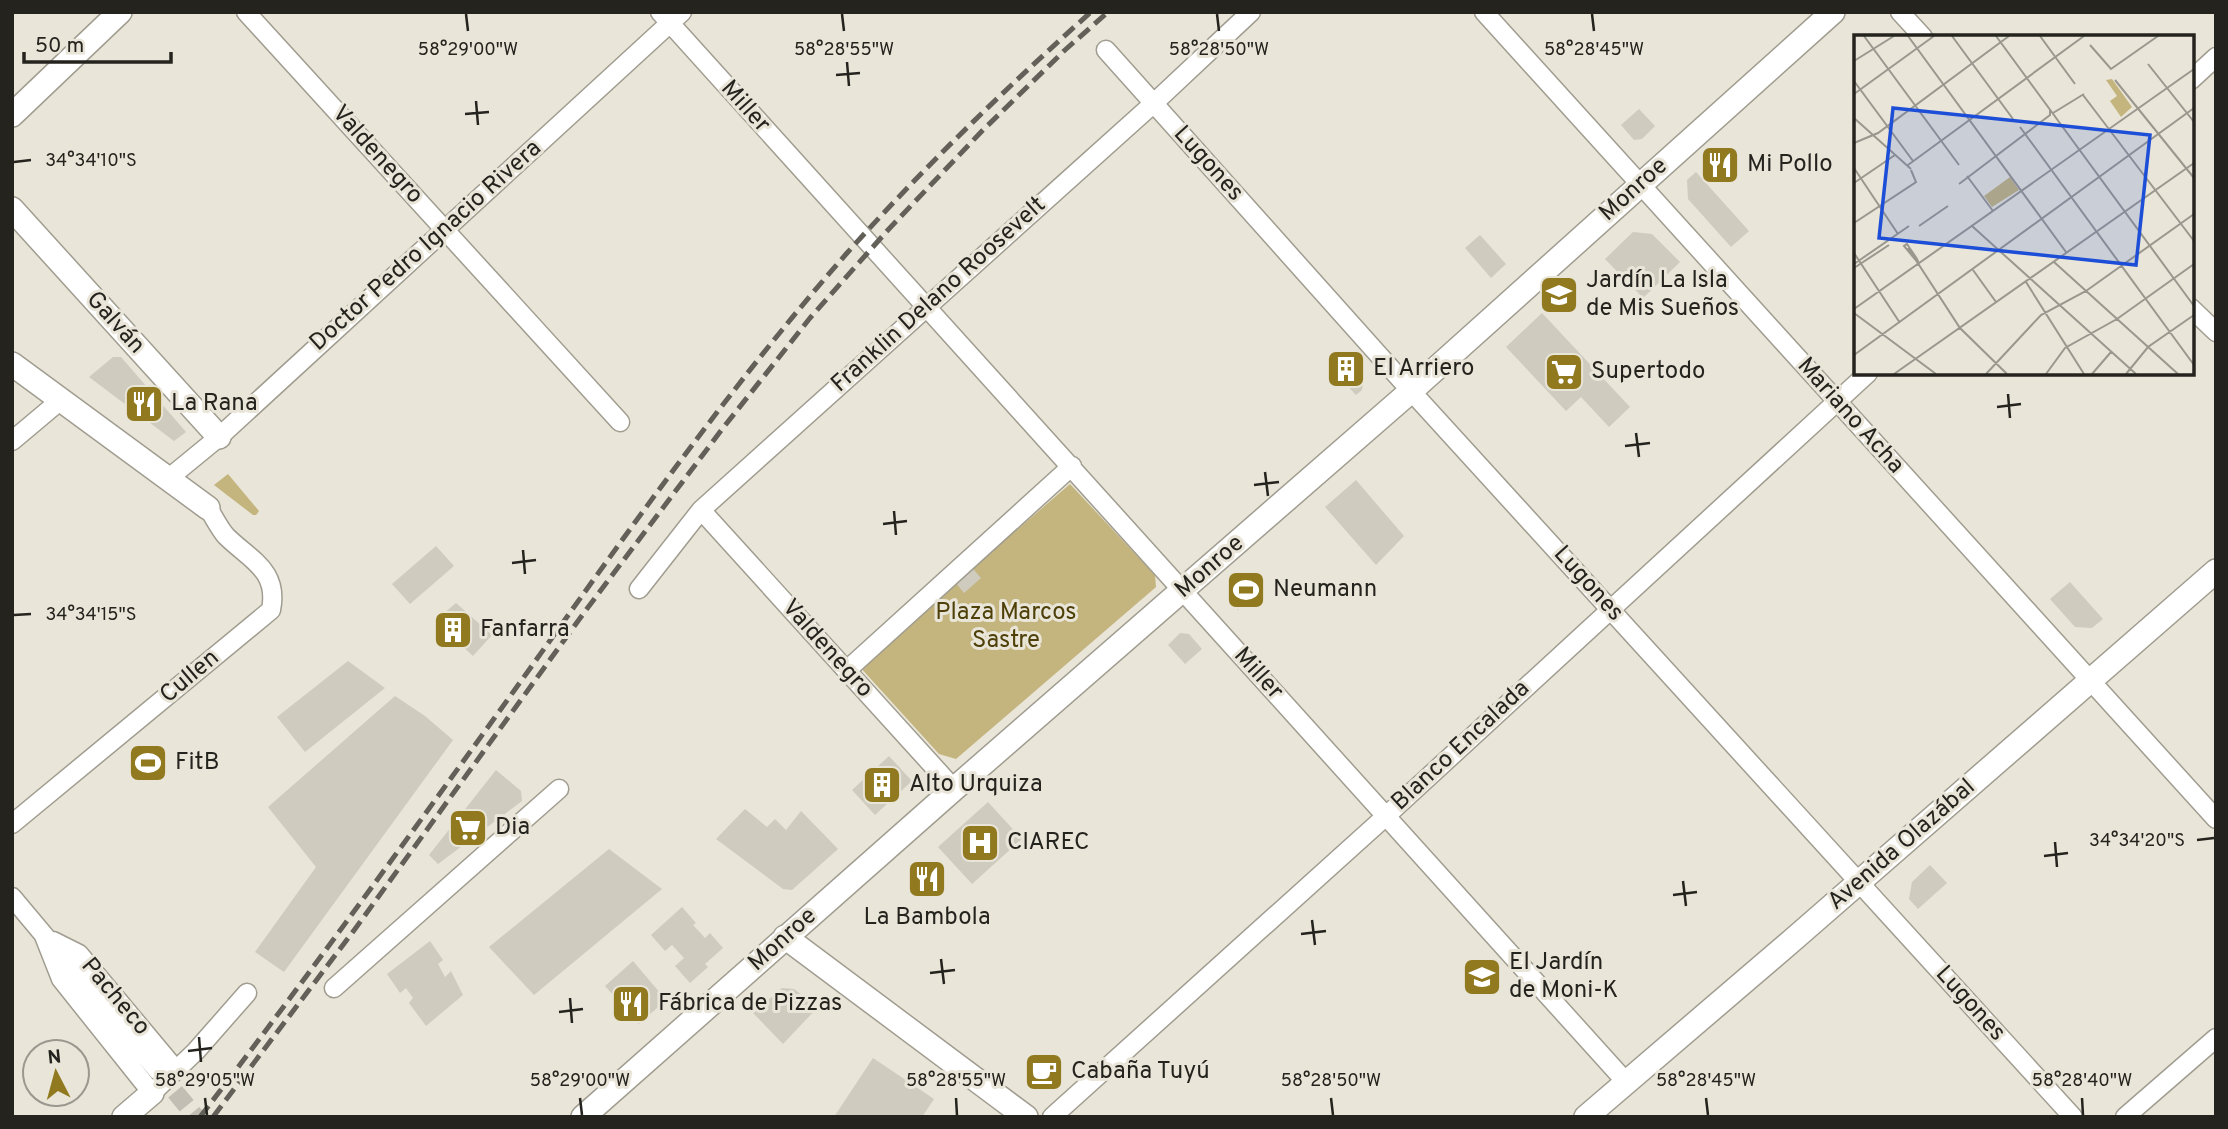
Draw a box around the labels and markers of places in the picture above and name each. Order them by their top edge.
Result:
restaurant icon: Mi Pollo [1699,144,1741,186]
place label: Mi Pollo [1747,150,1833,180]
place label: Jardín La Isla de Mis Sueños [1586,266,1739,324]
school or university icon: Jardín La Isla de Mis Sueños [1538,274,1580,316]
building icon: El Arriero [1325,348,1367,390]
supermarket icon: Supertodo [1543,351,1585,393]
place label: El Arriero [1373,354,1474,384]
place label: Supertodo [1591,357,1705,387]
restaurant icon: La Rana [123,383,165,425]
place label: La Rana [171,389,258,419]
sports icon: Neumann [1225,569,1267,611]
place label: Neumann [1273,575,1377,605]
building icon: Fanfarra [432,609,474,651]
place label: Fanfarra [480,615,570,645]
sports icon: FitB [127,742,169,784]
place label: FitB [175,748,219,778]
building icon: Alto Urquiza [861,764,903,806]
place label: Alto Urquiza [909,770,1043,800]
supermarket icon: Dia [447,807,489,849]
place label: Dia [495,813,530,843]
hospital icon: CIAREC [959,822,1001,864]
place label: CIAREC [1007,828,1090,858]
restaurant icon: La Bambola [906,858,948,900]
place label: La Bambola [863,903,991,933]
place label: El Jardín de Moni-K [1509,948,1618,1006]
school or university icon: El Jardín de Moni-K [1461,956,1503,998]
restaurant icon: Fábrica de Pizzas [610,983,652,1025]
place label: Fábrica de Pizzas [658,989,842,1019]
cafe icon: Cabaña Tuyú [1023,1051,1065,1093]
place label: Cabaña Tuyú [1071,1057,1210,1087]

